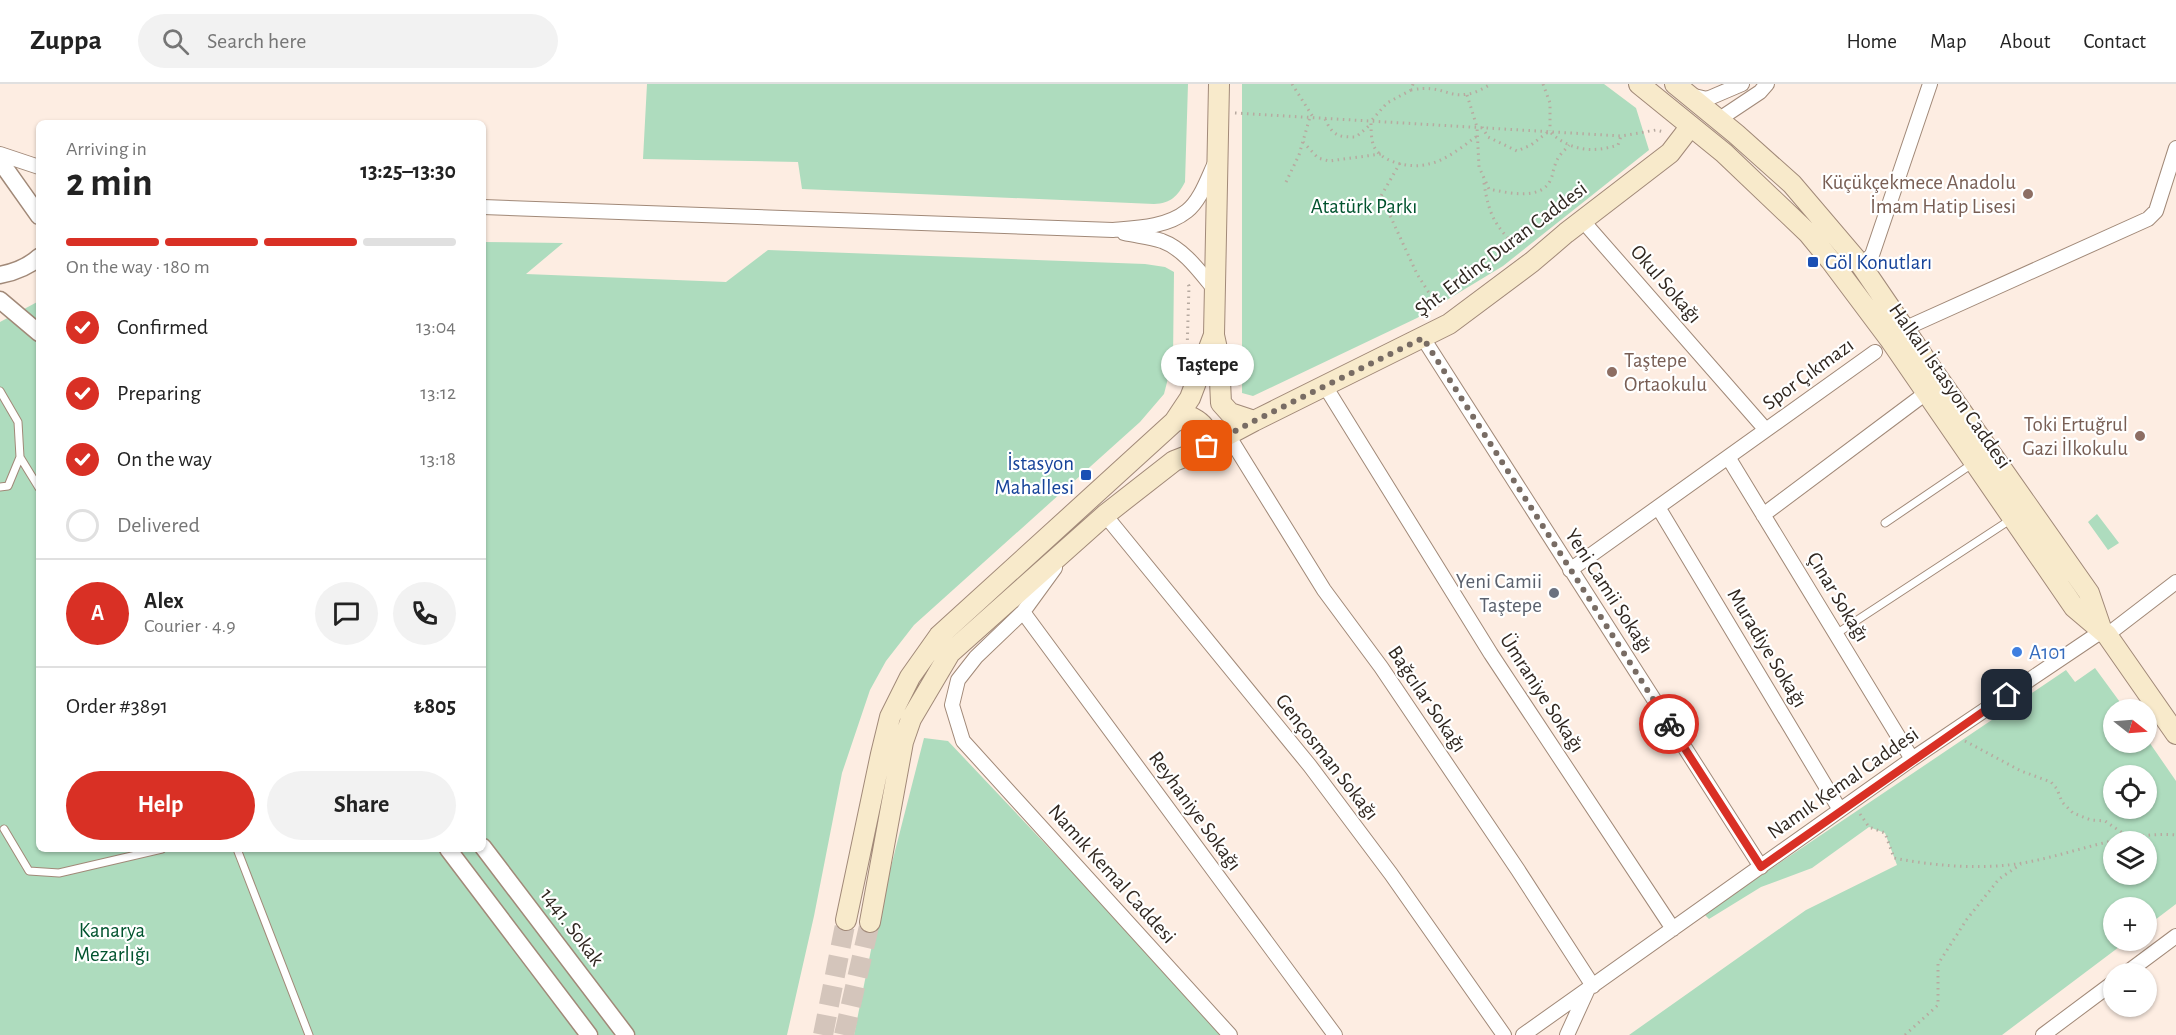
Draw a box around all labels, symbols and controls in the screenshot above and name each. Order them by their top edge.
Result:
search box [138,14,558,68]
icon: search [159,25,192,58]
text: Zuppa [30,27,102,55]
text: Search here [207,30,307,52]
text: Home [1846,31,1897,52]
text: Map [1930,31,1967,52]
text: About [2000,31,2050,52]
text: Contact [2083,31,2146,52]
text: Arriving in [66,139,147,159]
text: 13:25–13:30 [360,160,456,182]
text: 2 min [66,164,153,203]
place label: Küçükçekmece Anadolu İmam Hatip Lisesi [1822,172,2016,217]
street label: Şht. Erdinç Duran Caddesi [1411,178,1591,320]
marker: Küçükçekmece Anadolu İmam Hatip Lisesi [2021,187,2035,201]
park label: Atatürk Parkı [1311,196,1417,217]
street label: Okul Sokağı [1627,241,1705,327]
place label: Göl Konutları [1825,252,1932,273]
marker: Göl Konutları [1806,255,1820,269]
text: On the way · 180 m [66,257,210,277]
street label: Halkalı İstasyon Caddesi [1885,299,2016,473]
icon: check [66,311,99,344]
text: Confirmed [117,316,208,338]
text: 13:04 [416,317,456,337]
street label: Spor Çıkmazı [1759,334,1857,414]
callout: Taştepe [1160,344,1254,386]
place label: Taştepe Ortaokulu [1624,350,1707,395]
text: Taştepe [1177,355,1238,375]
marker: Taştepe Ortaokulu [1605,365,1619,379]
icon: check [66,377,99,410]
text: Preparing [117,382,201,404]
text: 13:12 [420,383,456,403]
place label: Toki Ertuğrul Gazi İlkokulu [2022,414,2128,459]
pin [1181,420,1232,471]
icon: bag [1190,429,1223,462]
marker: Toki Ertuğrul Gazi İlkokulu [2133,429,2147,443]
icon: check [66,443,99,476]
text: On the way [117,448,212,470]
text: 13:18 [420,449,456,469]
place label: İstasyon Mahallesi [994,452,1074,498]
marker: İstasyon Mahallesi [1079,468,1093,482]
text: Delivered [117,514,200,536]
street label: Yeni Camii Sokağı [1561,525,1657,657]
street label: Çınar Sokağı [1803,548,1873,646]
place label: Yeni Camii Taştepe [1456,571,1542,616]
button: chat [315,582,378,645]
button: phone [393,582,456,645]
street label: Muradiye Sokağı [1723,585,1811,711]
marker: Yeni Camii Taştepe [1547,586,1561,600]
text: Alex [144,590,184,612]
text: A [91,602,104,624]
text: Courier · 4.9 [144,616,236,636]
street label: Ümraniye Sokağı [1496,629,1589,756]
street label: Bağcılar Sokağı [1384,642,1470,756]
place label: A101 [2029,642,2067,663]
marker: A101 [2010,645,2024,659]
pin [1981,669,2032,720]
icon: home [1990,678,2023,711]
street label: Gençosman Sokağı [1271,690,1383,824]
courier [1639,694,1699,754]
text: Order #3891 [66,695,168,717]
text: ₺805 [414,695,456,717]
north arrow [2103,699,2157,753]
map controls [2103,699,2157,1017]
icon: bike [1653,708,1686,741]
street label: Namık Kemal Caddesi [1764,723,1922,843]
street label: Reyhaniye Sokağı [1145,748,1245,874]
button: locate [2103,765,2157,819]
button: Help [66,771,255,840]
button: Share [267,771,456,840]
street label: Namık Kemal Caddesi [1044,800,1180,948]
button: layers [2103,831,2157,885]
street label: 1441. Sokak [536,884,608,970]
button: + [2103,897,2157,951]
park label: Kanarya Mezarlığı [74,920,150,965]
button: − [2103,963,2157,1017]

